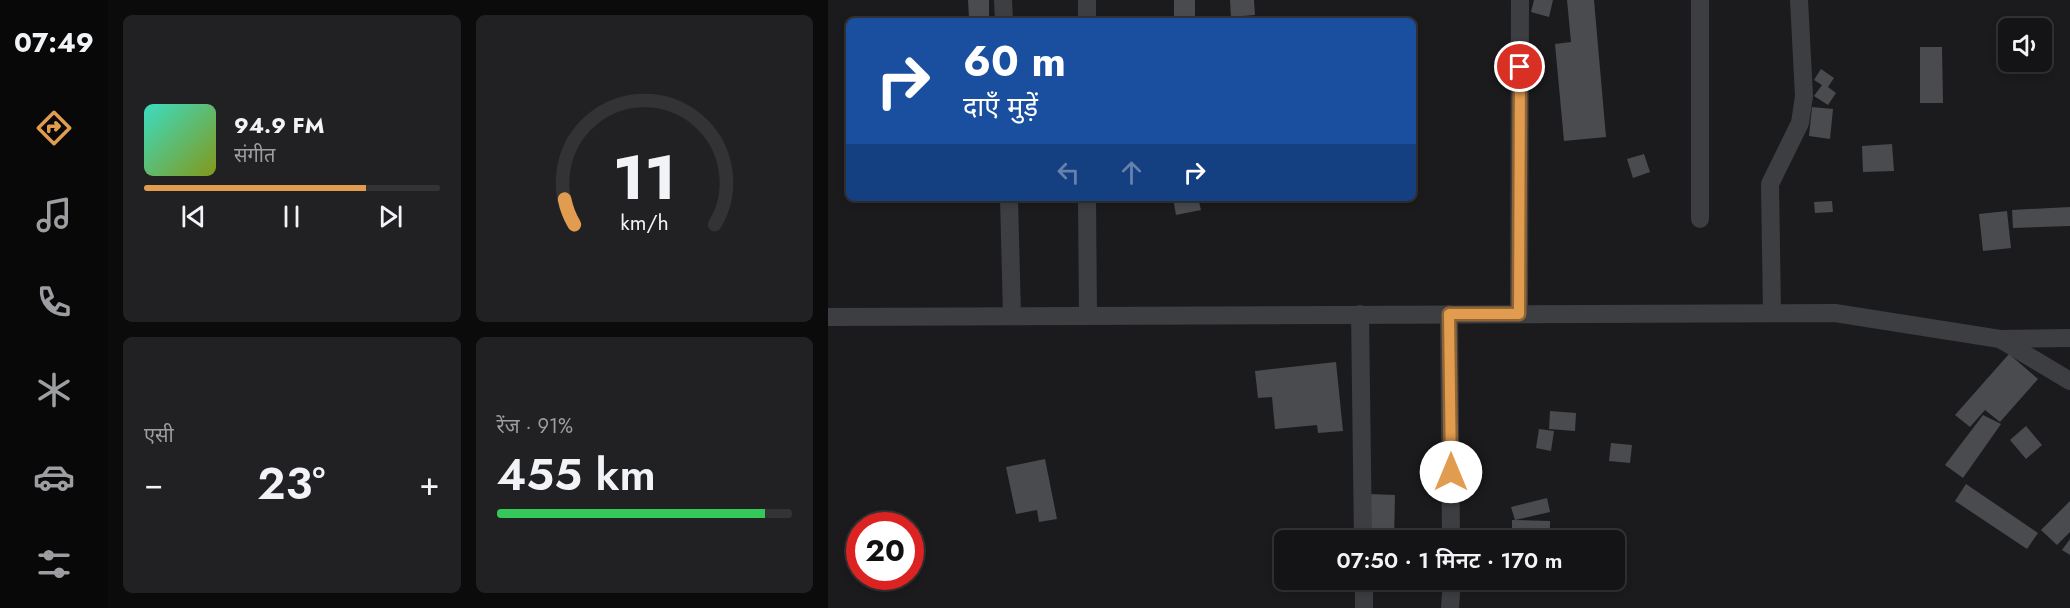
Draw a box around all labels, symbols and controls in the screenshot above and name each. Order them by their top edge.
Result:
map controls [1998,18,2052,72]
button: sound [1998,18,2052,72]
text: 07:49 [14,23,94,62]
text: 60 m [963,31,1066,92]
pin [1494,41,1545,92]
icon: right [864,42,942,120]
icon: arrive [1503,50,1536,83]
text: दाएँ मुड़ें [963,87,1038,126]
icon: directions [33,107,75,149]
text: 94.9 FM [234,109,324,141]
text: 11 [612,133,676,223]
text: संगीत [234,141,275,170]
icon: left [1052,156,1085,189]
icon: ahead [1115,156,1148,189]
icon: right [1178,156,1211,189]
icon: music [33,194,75,236]
icon: previous [177,200,210,233]
icon: pause [275,200,308,233]
icon: next [374,200,407,233]
text: km/h [620,208,668,239]
icon: phone [33,281,75,323]
icon: climate [33,369,75,411]
text: रेंज · 91% [497,412,573,441]
text: एसी [144,421,174,450]
position arrow [1419,440,1483,504]
text: 455 km [497,442,656,507]
text: 23° [257,451,325,516]
icon: car [33,456,75,498]
text: − [144,460,163,507]
text: + [419,460,439,507]
speed limit sign: 20 [846,512,924,590]
icon: filters [33,543,75,585]
text: 07:50 · 1 मिनट · 170 m [1337,544,1563,576]

